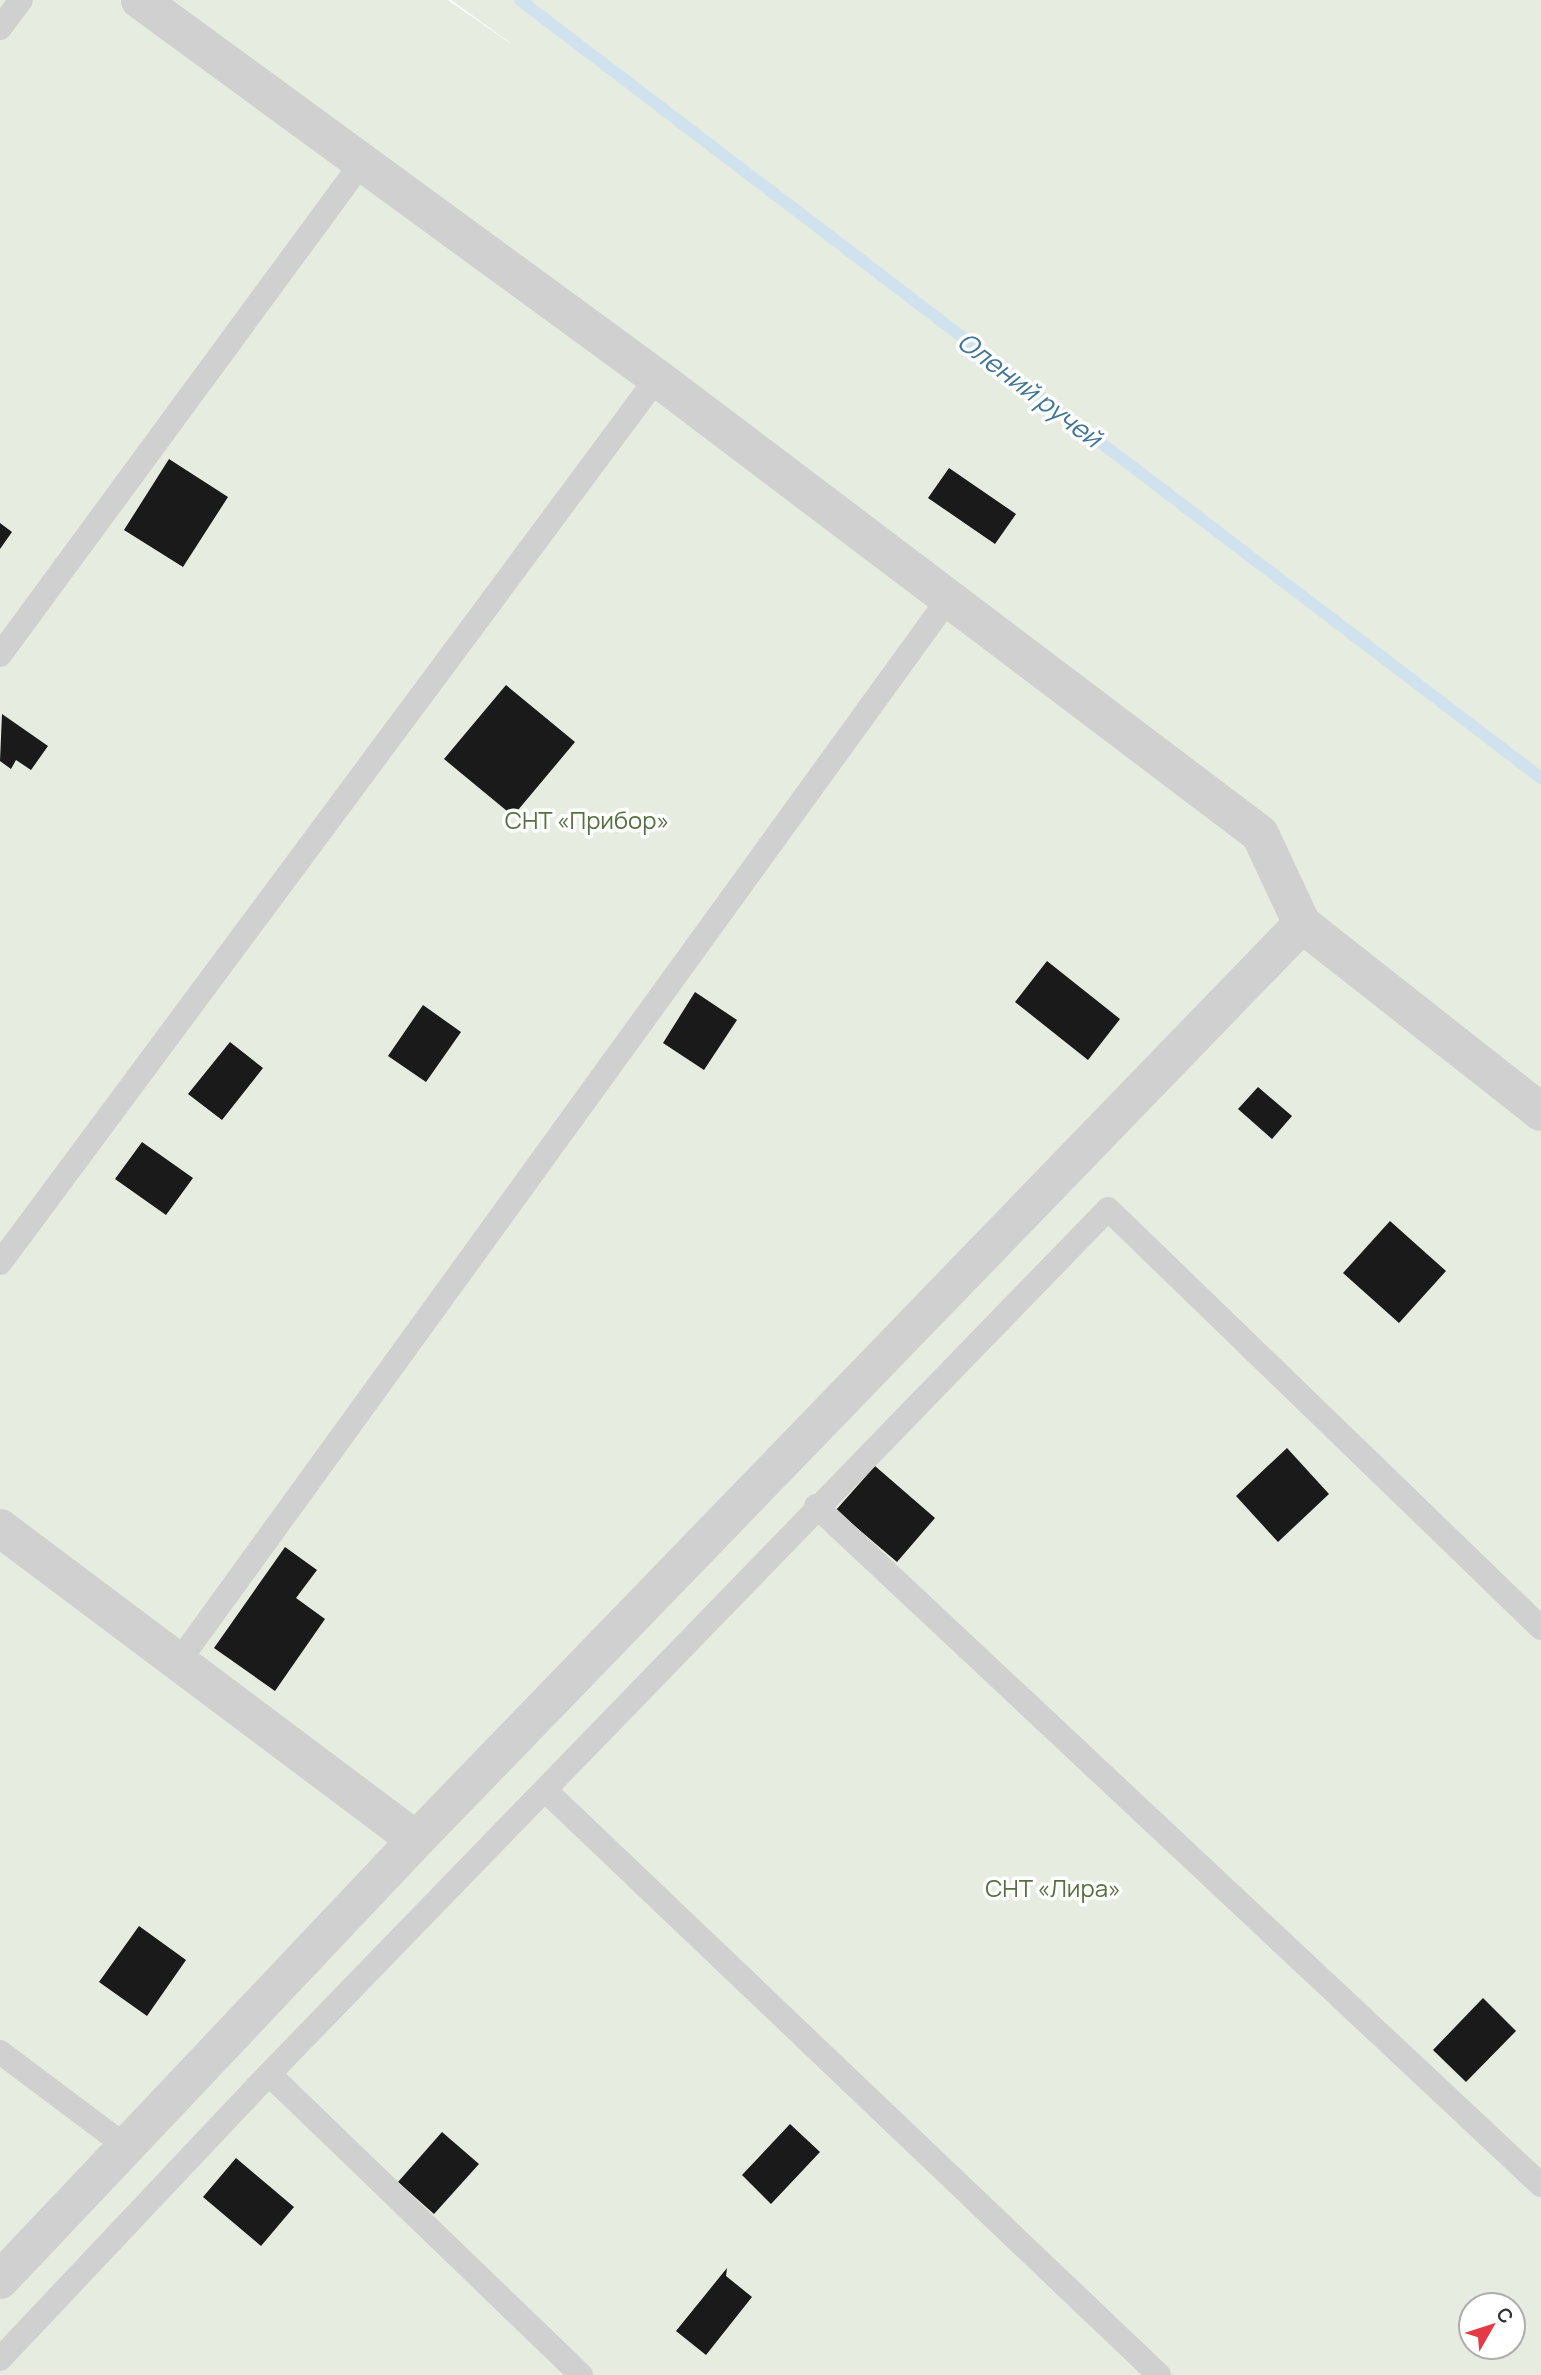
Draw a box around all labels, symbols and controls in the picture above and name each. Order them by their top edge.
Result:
water label: Олений ручей [951,323,1111,456]
park label: СНТ «Прибор» [505,803,669,836]
park label: СНТ «Лира» [985,1871,1121,1904]
north arrow [1457,2291,1527,2361]
text: С [1491,2302,1520,2329]

